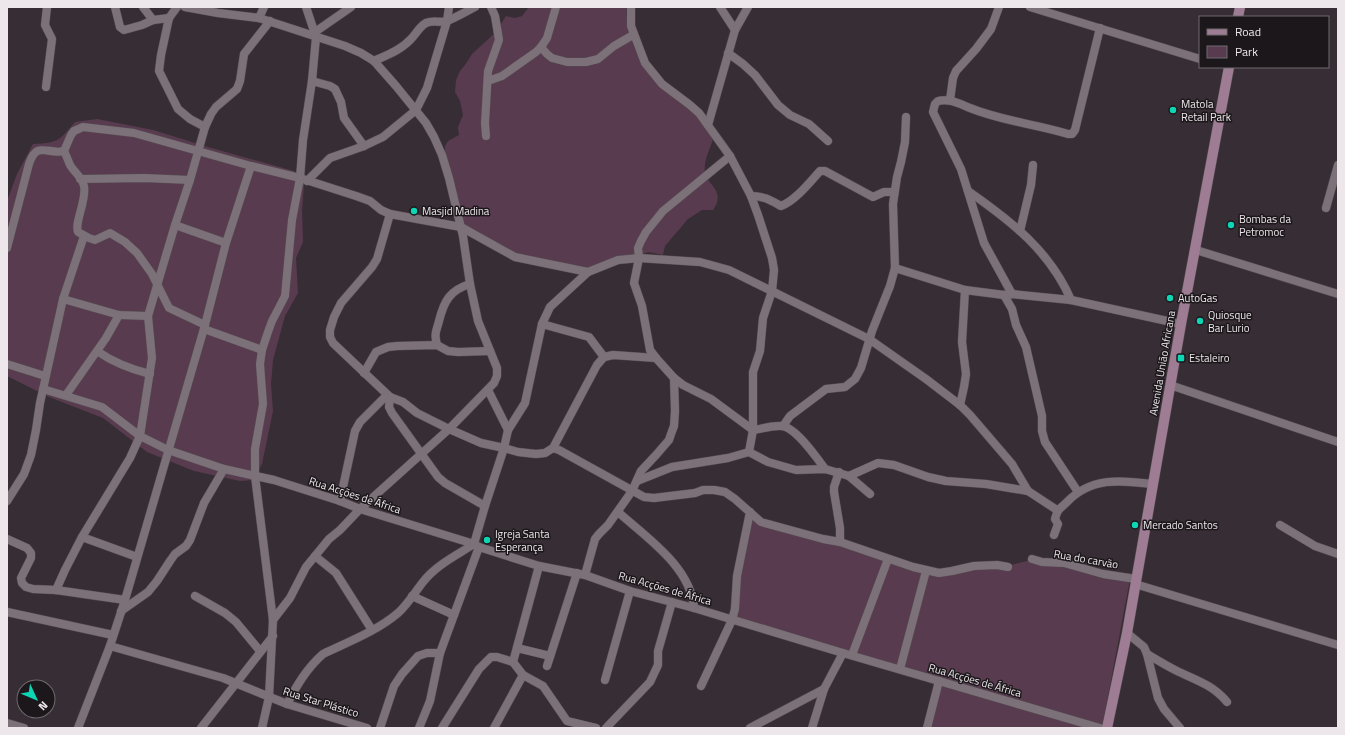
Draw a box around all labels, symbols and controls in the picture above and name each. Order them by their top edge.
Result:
legend [1199,16,1329,68]
text: Road [1235,22,1261,41]
text: Park [1235,42,1258,61]
place label: Matola Retail Park [1181,96,1232,125]
marker: Matola Retail Park [1168,105,1178,115]
place label: Masjid Madina [422,203,490,219]
marker: Masjid Madina [409,206,419,216]
place label: Bombas da Petromoc [1239,211,1291,240]
marker: Bombas da Petromoc [1226,220,1236,230]
place label: AutoGas [1178,290,1217,306]
marker: AutoGas [1165,293,1175,303]
place label: Quiosque Bar Lurio [1208,307,1252,336]
street label: Avenida União Africana [1145,309,1179,417]
marker: Quiosque Bar Lurio [1195,316,1205,326]
place label: Estaleiro [1189,350,1230,366]
marker: Estaleiro [1176,353,1186,363]
street label: Rua Acções de África [307,473,403,518]
place label: Mercado Santos [1143,517,1218,533]
marker: Mercado Santos [1130,520,1140,530]
place label: Igreja Santa Esperança [495,526,550,555]
marker: Igreja Santa Esperança [482,535,492,545]
street label: Rua do carvão [1053,545,1120,573]
street label: Rua Acções de África [617,567,714,609]
street label: Rua Acções de África [927,659,1024,701]
north arrow [16,679,56,719]
street label: Rua Star Plástico [281,683,361,721]
text: N [35,698,52,714]

